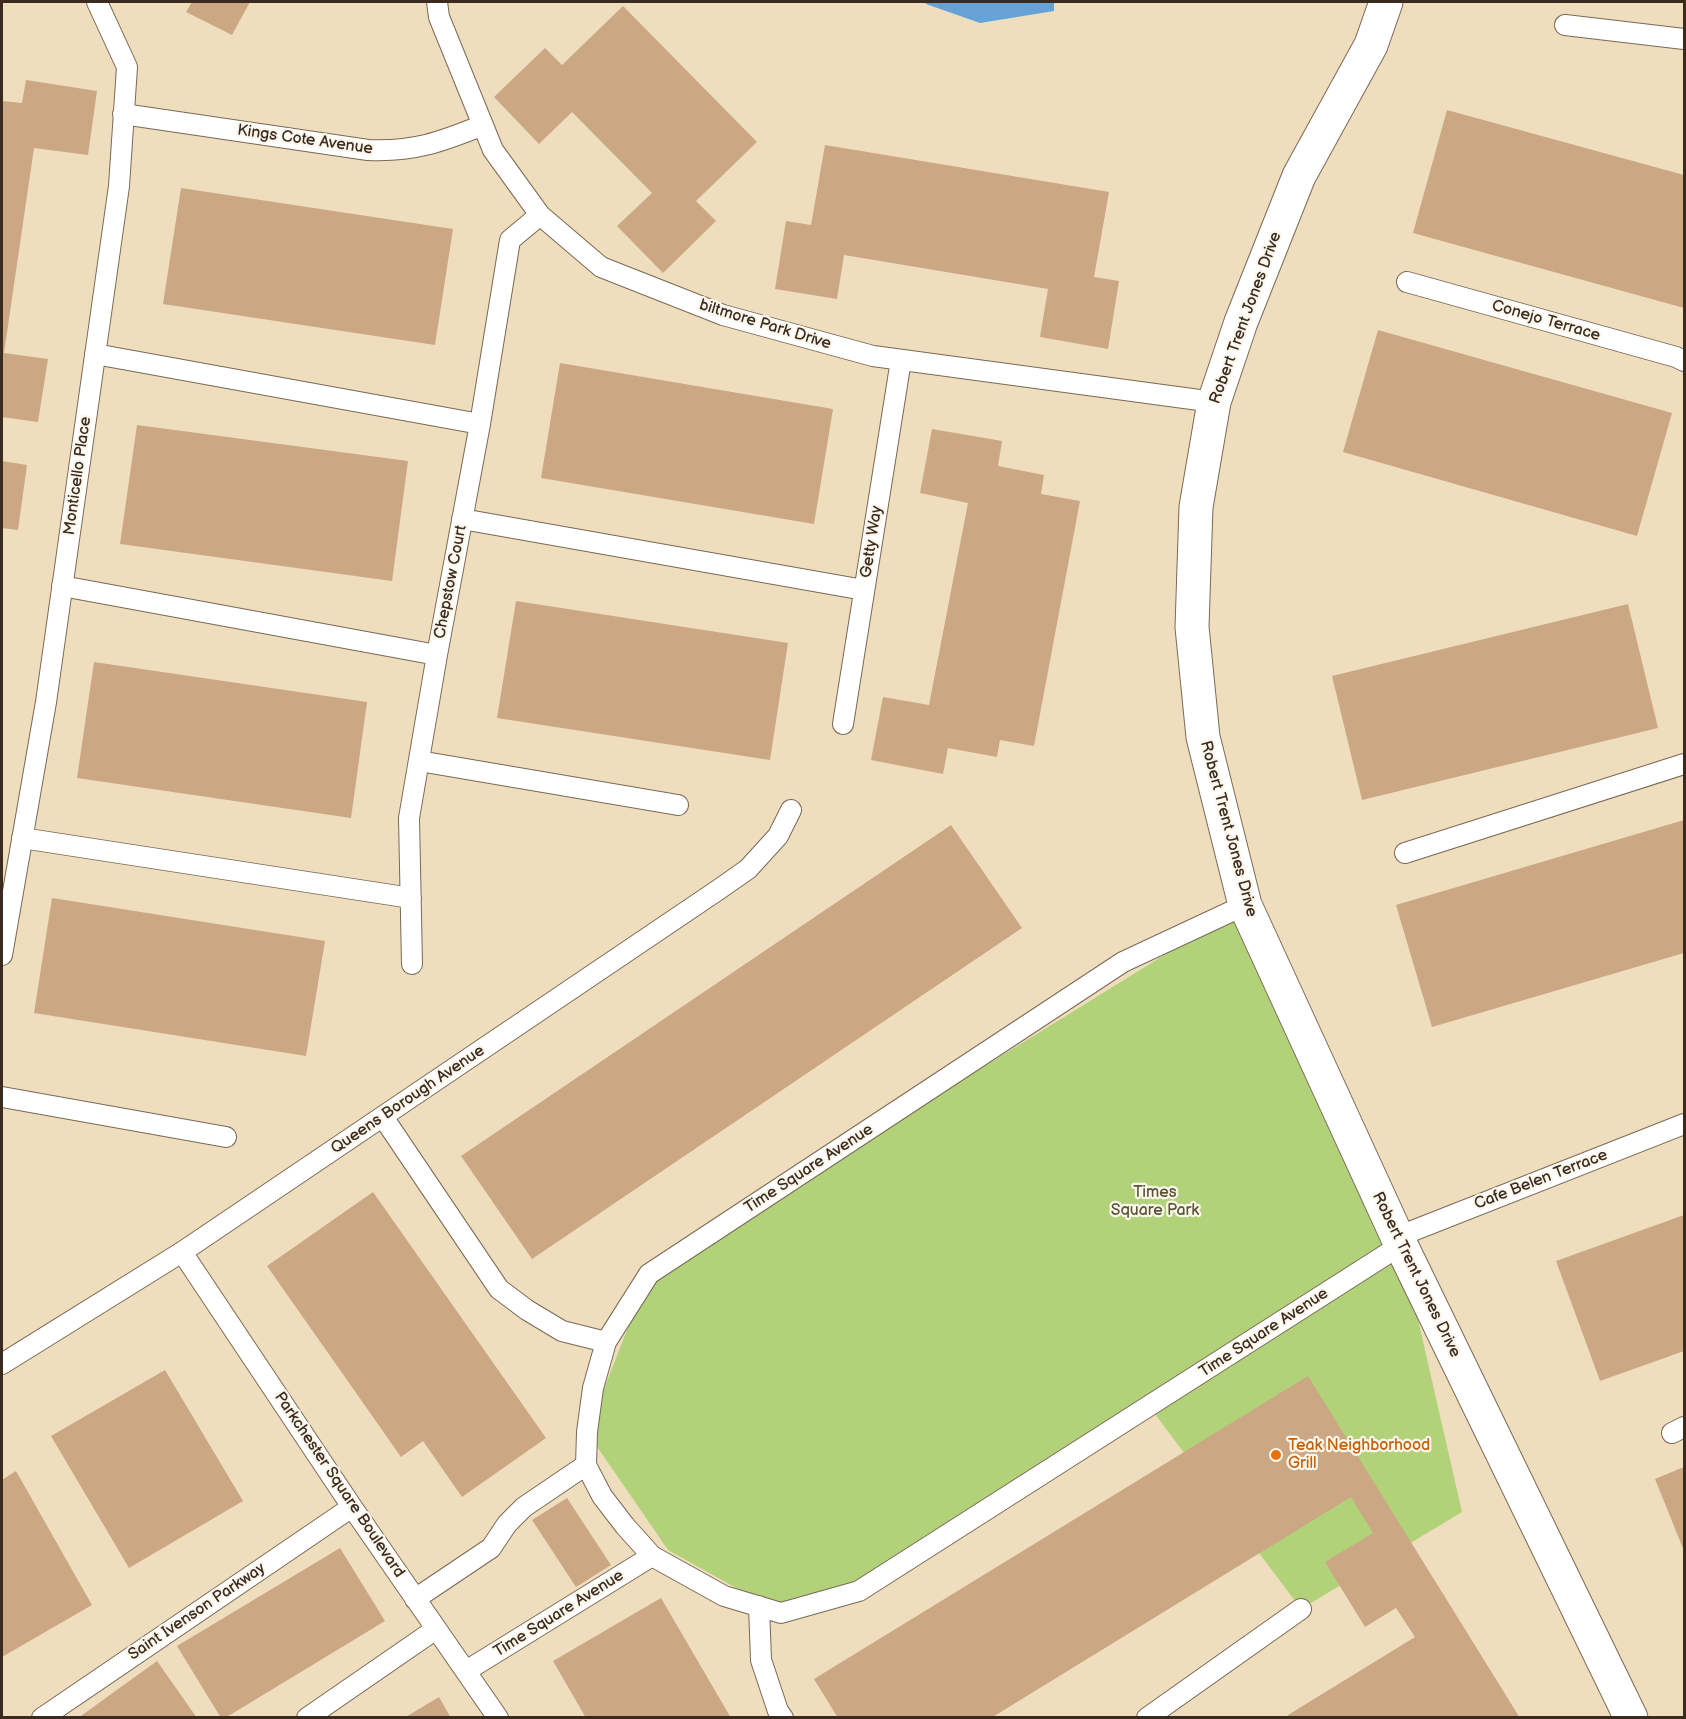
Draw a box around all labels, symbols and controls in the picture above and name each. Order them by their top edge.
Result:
street label: Kings Cote Avenue [236,121,374,159]
street label: Robert Trent Jones Drive [1206,229,1286,407]
street label: biltmore Park Drive [697,296,833,354]
street label: Conejo Terrace [1490,296,1602,346]
street label: Monticello Place [60,415,96,537]
street label: Getty Way [857,505,887,579]
street label: Chepstow Court [431,523,471,641]
street label: Robert Trent Jones Drive [1195,739,1261,919]
street label: Queens Borough Avenue [328,1041,488,1159]
street label: Time Square Avenue [741,1120,877,1218]
street label: Cafe Belen Terrace [1472,1146,1610,1214]
park label: Times Square Park [1111,1183,1199,1221]
street label: Robert Trent Jones Drive [1368,1189,1464,1361]
street label: Time Square Avenue [1196,1284,1332,1382]
street label: Parkchester Square Boulevard [270,1389,408,1581]
place label: Teak Neighborhood Grill [1288,1436,1430,1474]
marker: Teak Neighborhood Grill [1269,1448,1283,1462]
street label: Saint Ivenson Parkway [125,1559,269,1665]
street label: Time Square Avenue [490,1566,628,1662]

